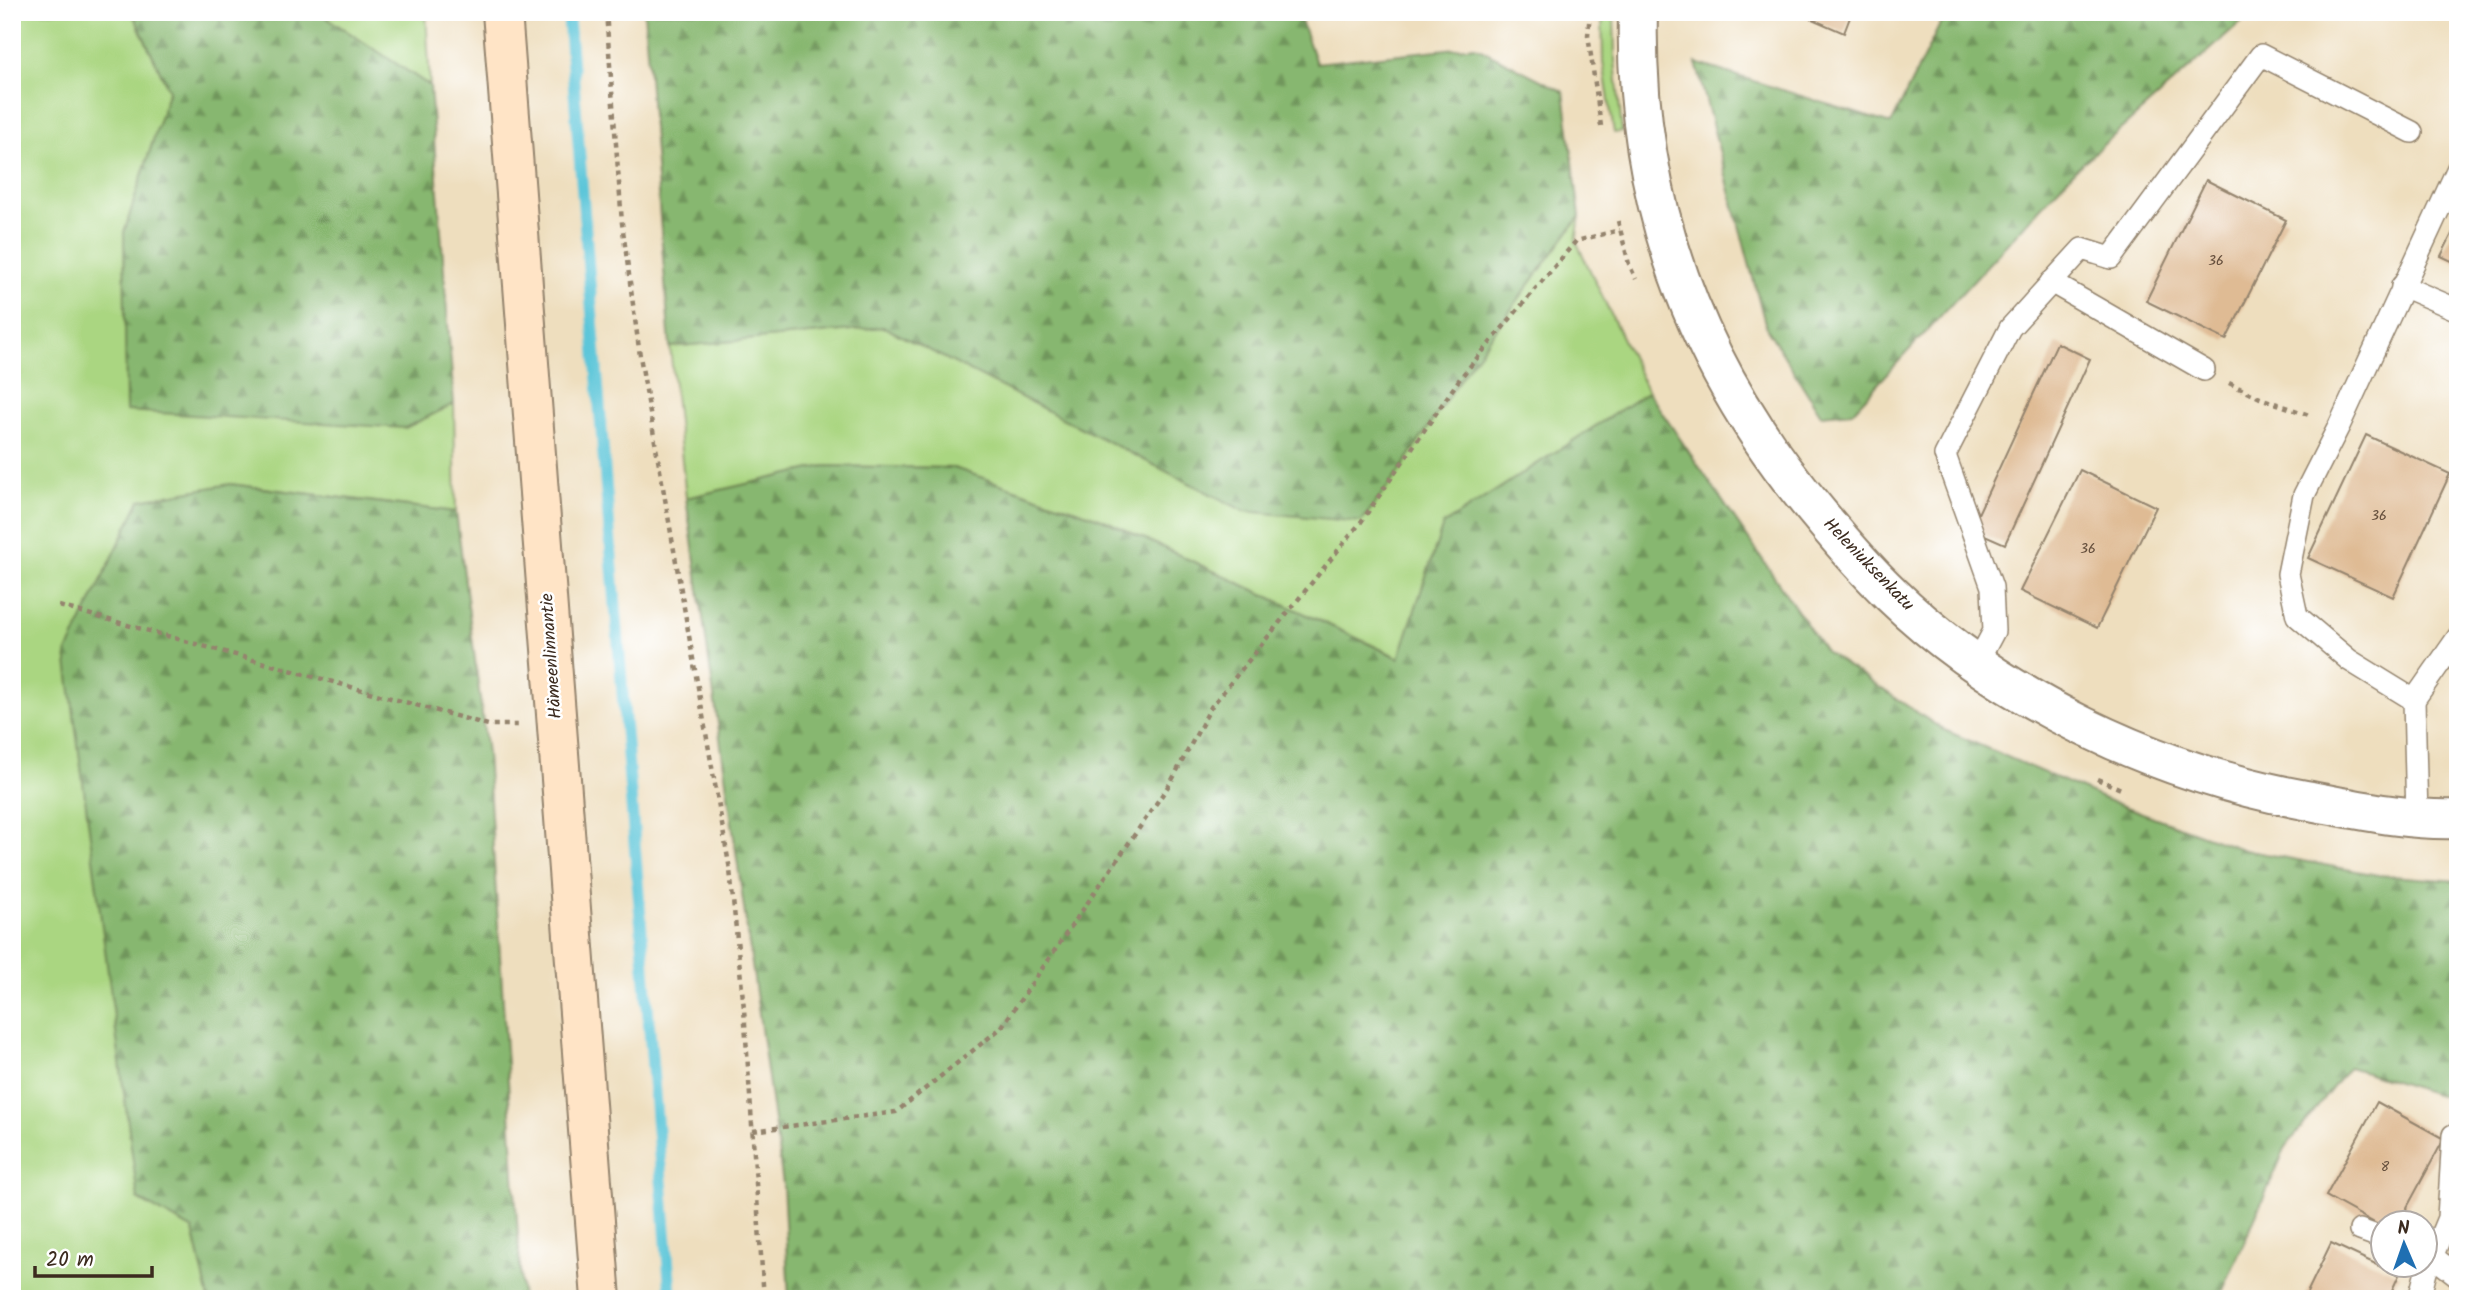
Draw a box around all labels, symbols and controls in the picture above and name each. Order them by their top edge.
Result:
house number: 36 [2208,250,2224,272]
house number: 36 [2371,505,2387,527]
street label: Heleniuksenkatu [1815,511,1921,619]
house number: 36 [2080,538,2096,560]
street label: Hämeenlinnantie [533,592,571,720]
house number: 8 [2381,1156,2390,1178]
north arrow [2368,1210,2438,1280]
text: N [2397,1214,2410,1244]
scale bar [35,1234,152,1278]
text: 20 m [46,1244,94,1277]

